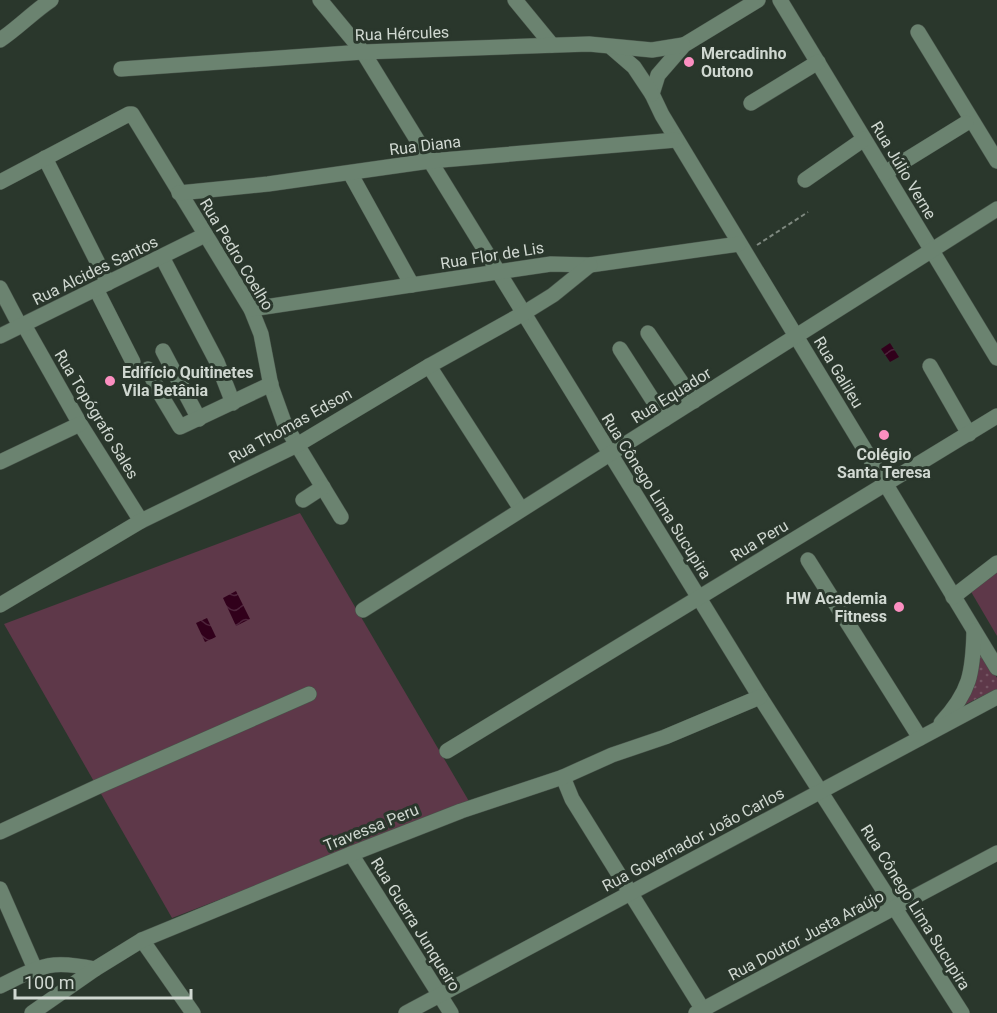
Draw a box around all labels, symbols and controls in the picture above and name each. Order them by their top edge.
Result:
street label: Rua Hércules [355,22,449,45]
place label: Mercadinho Outono [701,44,786,81]
marker: Mercadinho Outono [682,55,696,69]
street label: Rua Júlio Verne [867,118,940,223]
street label: Rua Diana [388,132,462,159]
street label: Rua Pedro Coelho [196,195,277,314]
street label: Rua Alcides Santos [29,232,161,309]
street label: Rua Flor de Lis [439,238,545,273]
street label: Rua Galileu [810,333,867,411]
street label: Rua Topógrafo Sales [50,346,143,482]
place label: Edifício Quitinetes Vila Betânia [122,363,254,400]
street label: Rua Equador [628,363,715,427]
marker: Edifício Quitinetes Vila Betânia [103,374,117,388]
street label: Rua Thomas Edson [225,384,355,467]
street label: Rua Cônego Lima Sucupira [598,410,715,583]
marker: Colégio Santa Teresa [877,428,891,442]
place label: Colégio Santa Teresa [837,445,931,482]
street label: Rua Peru [727,516,792,565]
place label: HW Academia Fitness [786,589,887,626]
marker: HW Academia Fitness [892,600,906,614]
street label: Rua Governador João Carlos [599,783,788,896]
street label: Travessa Peru [321,800,421,855]
street label: Rua Cônego Lima Sucupira [857,821,974,994]
street label: Rua Guerra Junqueiro [367,854,464,995]
street label: Rua Doutor Justa Araújo [725,886,887,984]
scale bar [15,962,190,1000]
text: 100 m [24,972,75,993]

